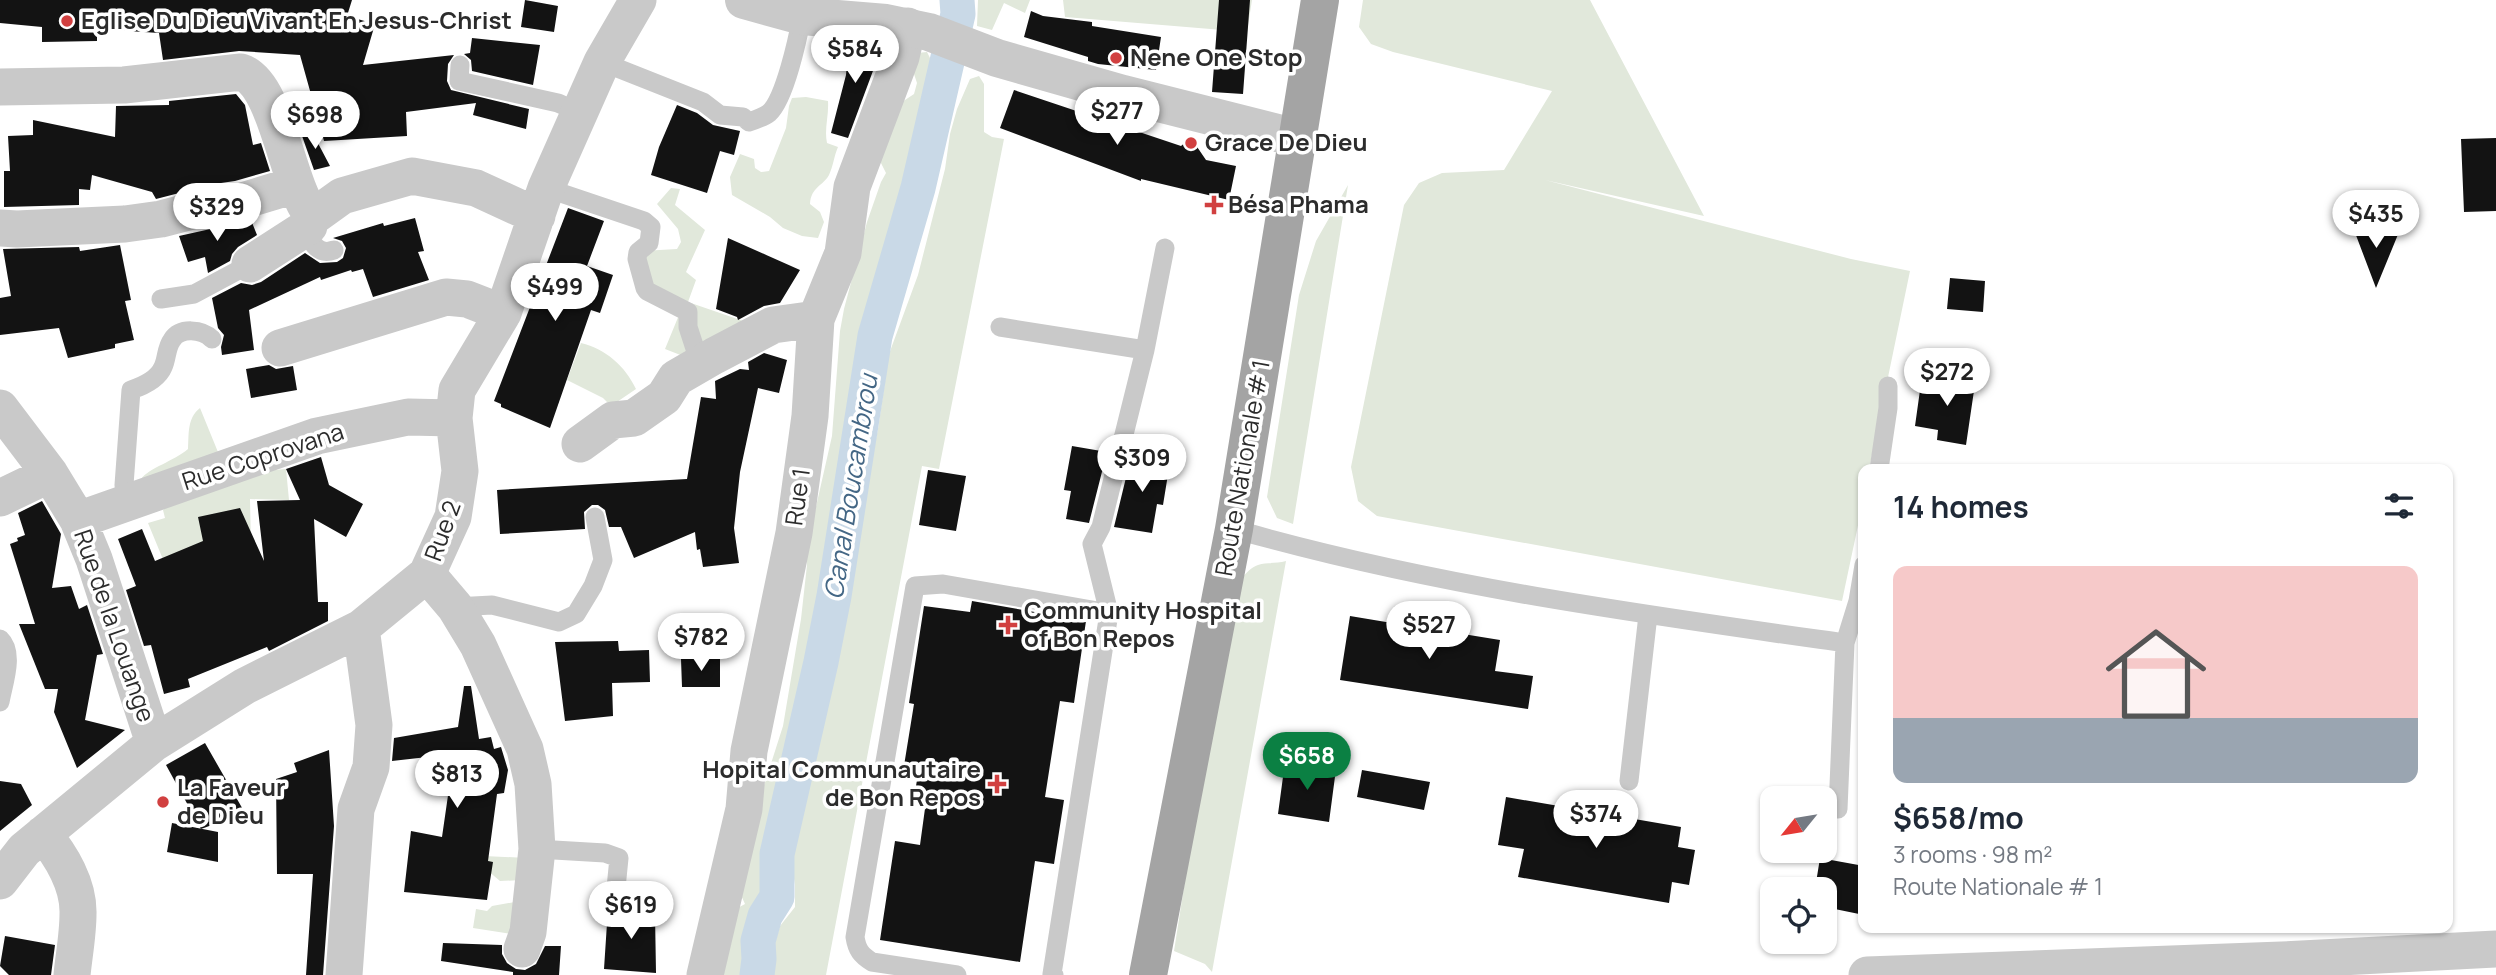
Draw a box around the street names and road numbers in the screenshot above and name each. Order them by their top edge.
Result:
street label: Route Nationale # 1 [1206,357,1277,578]
street label: Rue Coprovana [177,414,348,497]
street label: Rue 1 [776,466,817,528]
street label: Rue 2 [415,496,468,565]
street label: Rue de la Louange [67,525,164,726]

